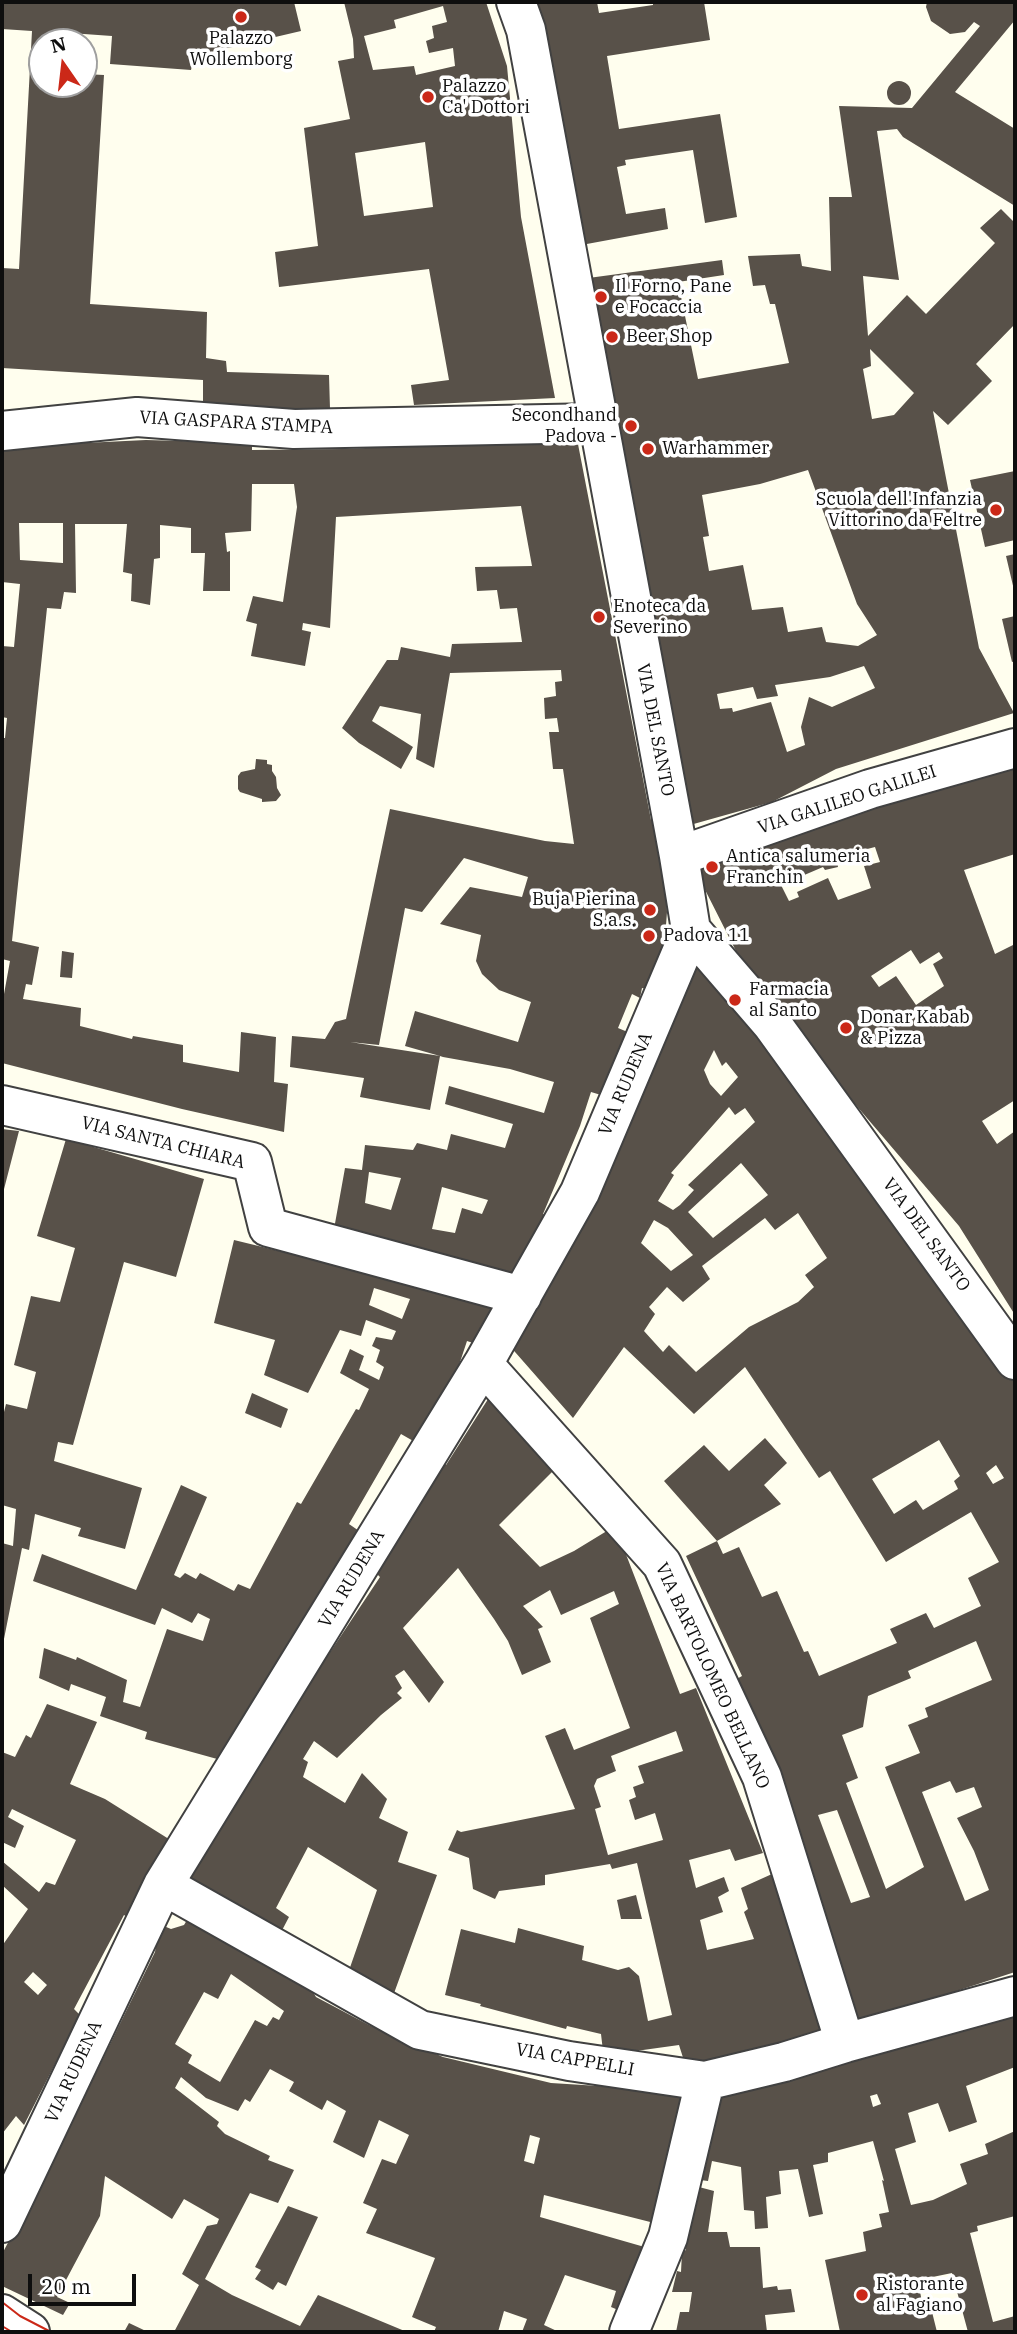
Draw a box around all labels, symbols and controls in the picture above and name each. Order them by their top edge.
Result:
marker: Palazzo Wollemborg [233,9,249,25]
north arrow [28,28,98,98]
place label: Palazzo Wollemborg [189,28,293,70]
text: N [48,31,69,58]
place label: Palazzo Ca' Dottori [442,76,530,119]
marker: Palazzo Ca' Dottori [420,89,436,105]
place label: Il Forno, Pane e Focaccia [615,276,732,318]
marker: Il Forno, Pane e Focaccia [593,289,609,305]
place label: Beer Shop [626,326,713,348]
marker: Beer Shop [604,329,620,345]
place label: Secondhand Padova - [512,405,617,448]
street label: VIA GASPARA STAMPA [139,407,333,439]
marker: Secondhand Padova - [623,418,639,434]
place label: Warhammer [662,438,769,460]
marker: Warhammer [640,441,656,457]
place label: Scuola dell'Infanzia Vittorino da Feltre [816,489,982,532]
marker: Scuola dell'Infanzia Vittorino da Feltre [988,502,1004,518]
place label: Enoteca da Severino [613,596,706,638]
marker: Enoteca da Severino [591,609,607,625]
street label: VIA DEL SANTO [632,662,678,798]
street label: VIA GALILEO GALILEI [755,761,939,839]
place label: Antica salumeria Franchin [726,846,871,888]
marker: Antica salumeria Franchin [704,859,720,875]
place label: Buja Pierina S.a.s. [532,889,636,932]
marker: Buja Pierina S.a.s. [642,902,658,918]
place label: Padova 11 [663,925,750,947]
marker: Padova 11 [641,928,657,944]
place label: Farmacia al Santo [749,979,829,1021]
marker: Farmacia al Santo [727,992,743,1008]
place label: Donar Kabab & Pizza [860,1007,970,1050]
marker: Donar Kabab & Pizza [838,1020,854,1036]
street label: VIA RUDENA [595,1029,657,1139]
street label: VIA SANTA CHIARA [79,1112,247,1174]
street label: VIA DEL SANTO [878,1174,974,1296]
street label: VIA RUDENA [314,1526,390,1632]
street label: VIA BARTOLOMEO BELLANO [650,1560,774,1792]
street label: VIA RUDENA [41,2017,107,2127]
street label: VIA CAPPELLI [514,2039,636,2081]
scale bar [32,2260,140,2304]
text: 20 m [41,2272,91,2300]
place label: Ristorante al Fagiano [876,2274,964,2316]
marker: Ristorante al Fagiano [854,2287,870,2303]

